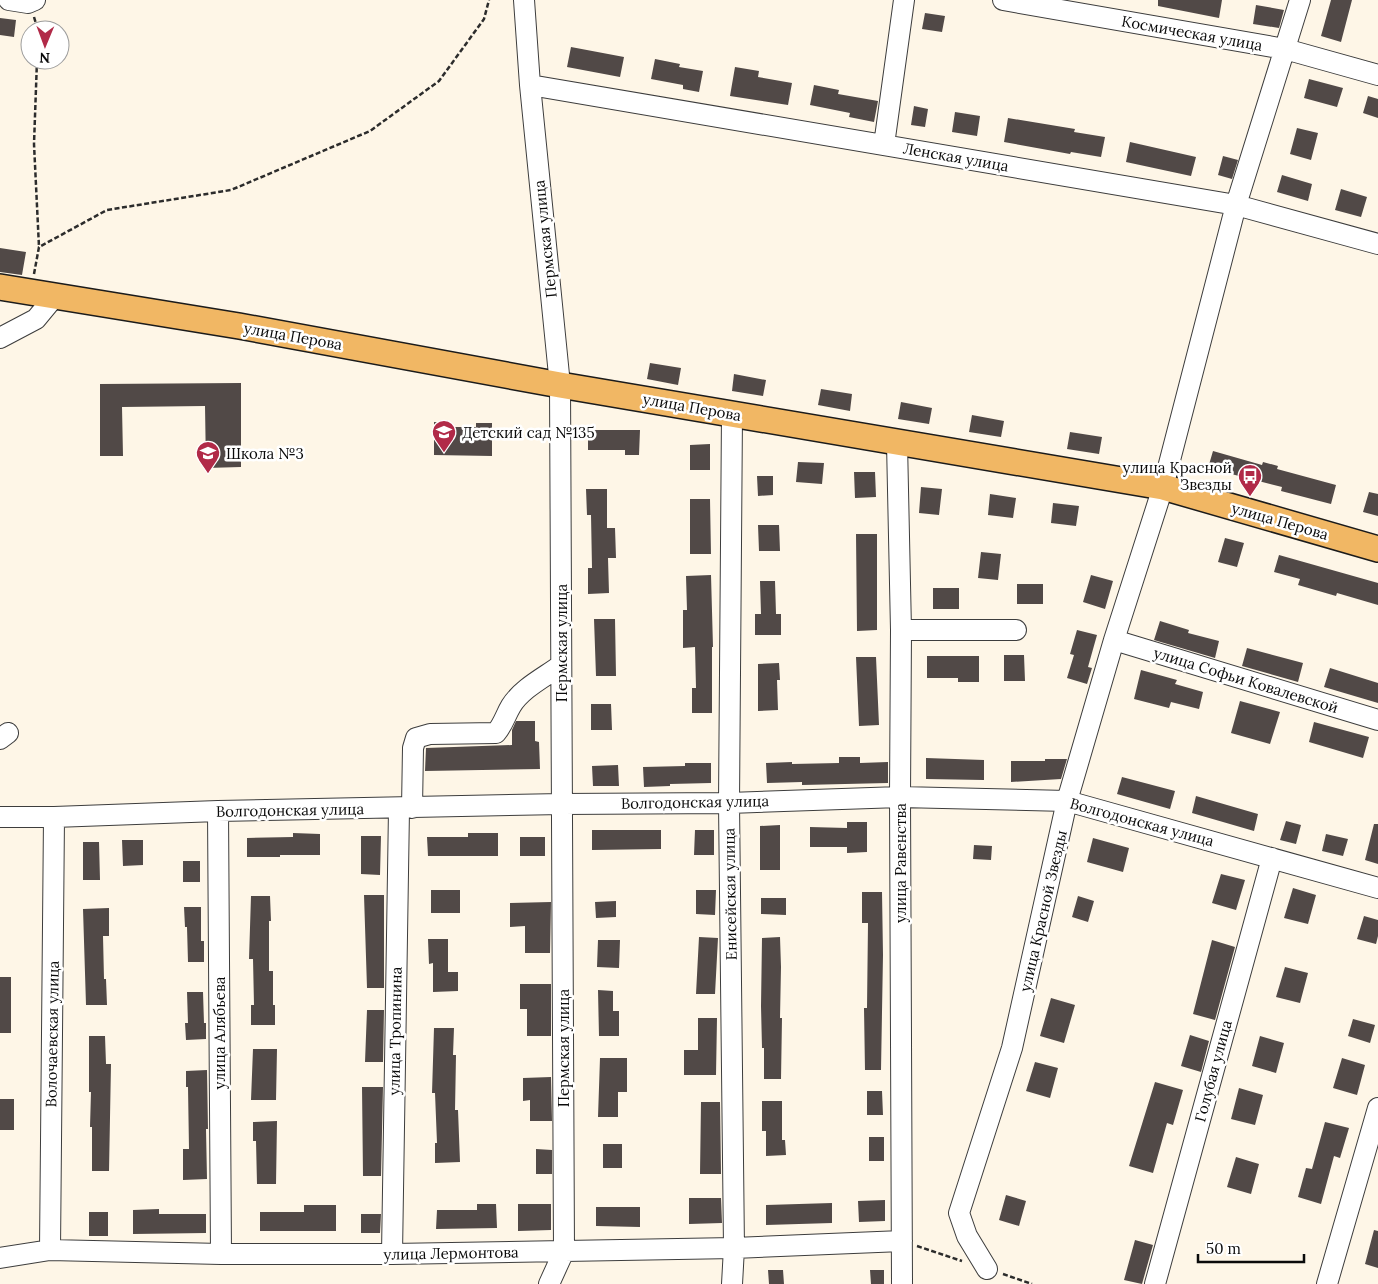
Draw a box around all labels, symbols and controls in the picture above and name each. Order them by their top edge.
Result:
street label: Космическая улица [1120,11,1264,55]
north arrow [20,20,70,70]
text: N [39,49,50,67]
street label: Ленская улица [902,138,1010,176]
street label: Пермская улица [529,179,561,299]
street label: улица Перова [242,318,344,354]
street label: улица Перова [641,389,743,425]
school or university icon: Детский сад №135 [431,419,457,453]
place label: Детский сад №135 [462,423,595,442]
school or university icon: Школа №3 [195,440,221,474]
place label: Школа №3 [226,444,304,463]
place label: улица Красной Звезды [1122,458,1232,494]
bus stop icon: улица Красной Звезды [1237,463,1263,497]
street label: улица Перова [1230,498,1331,544]
street label: Пермская улица [552,584,571,702]
street label: улица Софьи Ковалевской [1151,643,1341,717]
street label: Волгодонская улица [621,791,770,813]
street label: Волгодонская улица [1068,794,1216,850]
street label: Волгодонская улица [216,799,365,821]
street label: улица Равенства [891,803,910,923]
street label: Енисейская улица [719,827,741,960]
street label: улица Красной Звезды [1015,828,1071,994]
street label: Волочаевская улица [41,960,63,1108]
street label: улица Тропинина [384,966,406,1096]
street label: улица Алябьева [210,976,229,1089]
street label: Пермская улица [554,989,573,1107]
street label: Голубая улица [1190,1018,1236,1124]
scale bar [1198,1232,1304,1264]
text: 50 m [1206,1239,1241,1258]
street label: улица Лермонтова [383,1242,519,1264]

